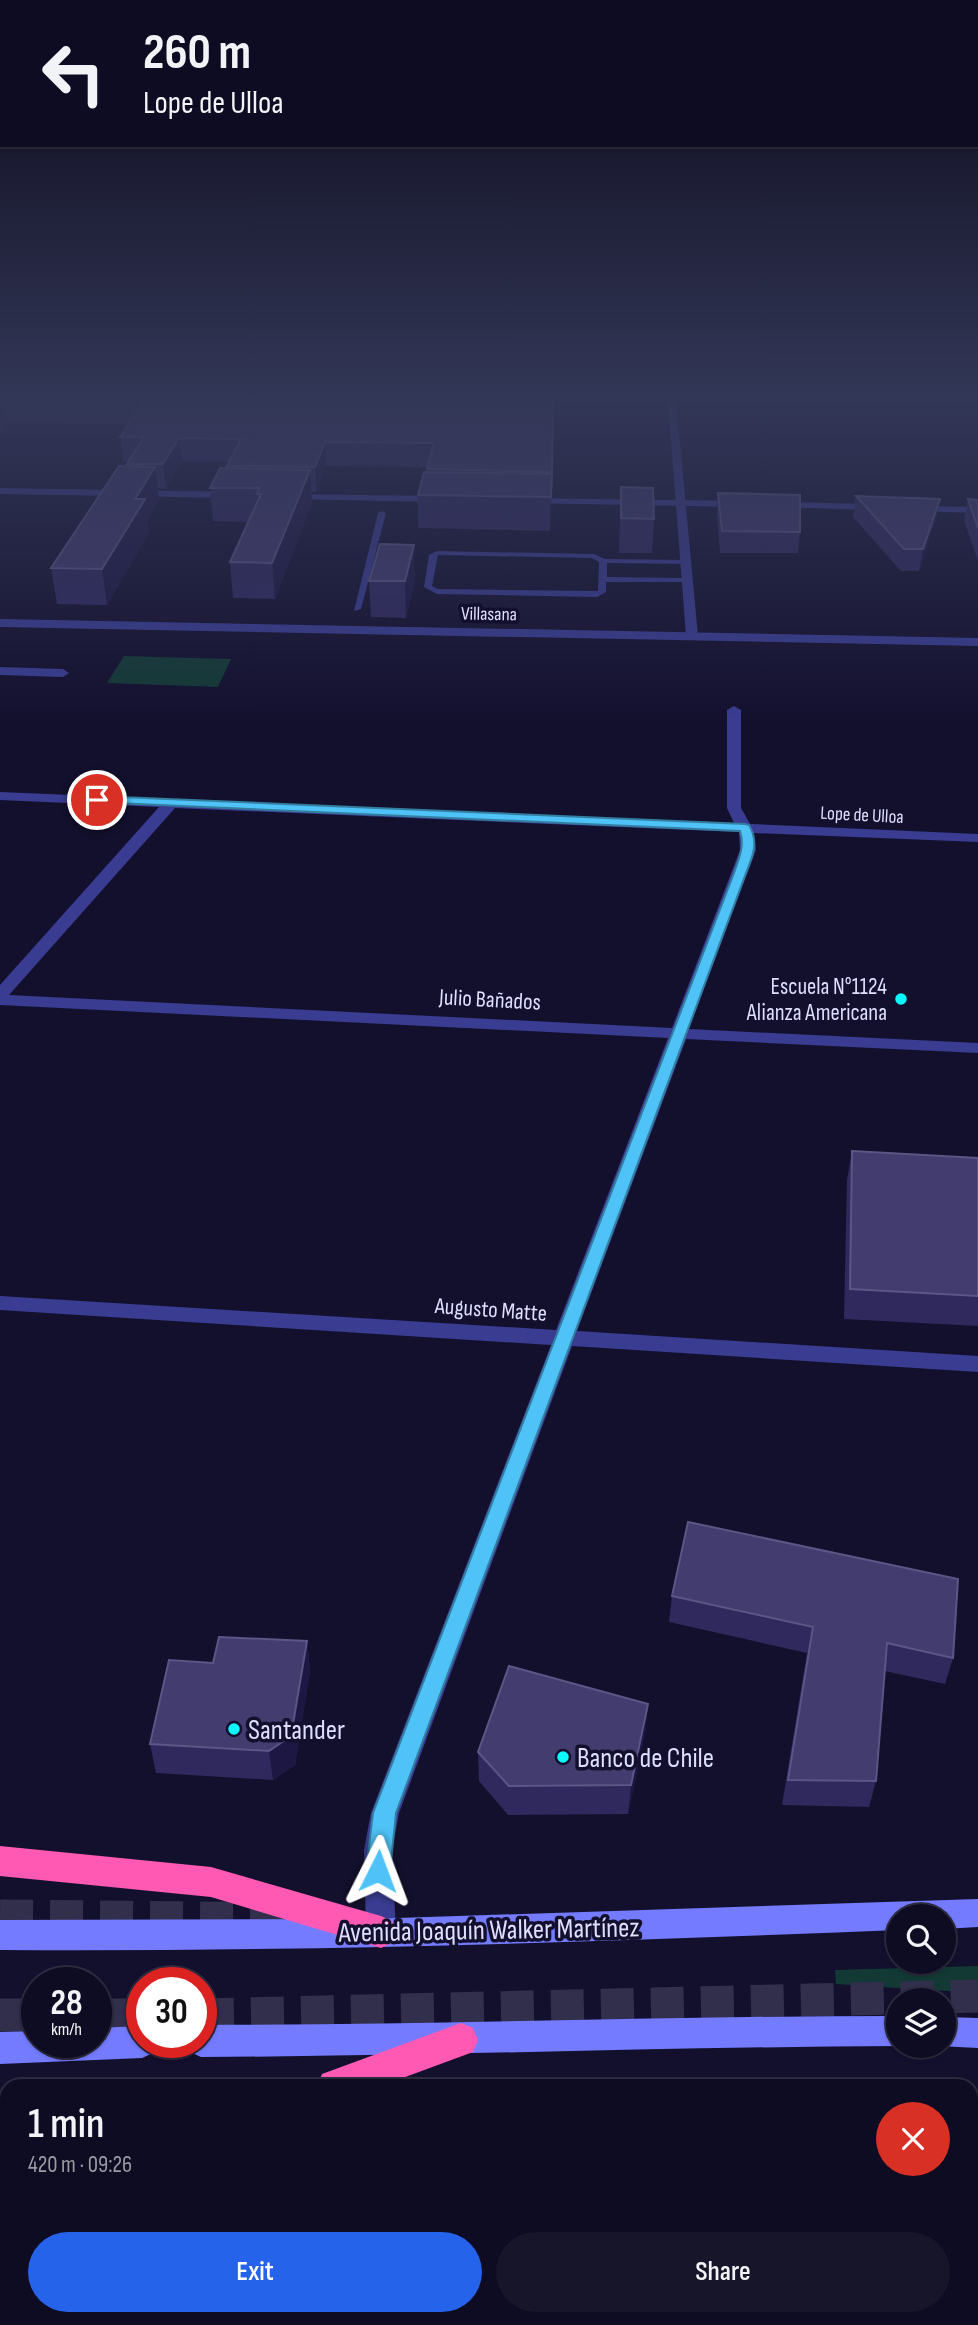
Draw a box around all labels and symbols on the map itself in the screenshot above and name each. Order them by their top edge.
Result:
street label: Villasana [461,603,517,626]
pin [67,770,127,830]
street label: Lope de Ulloa [820,802,904,829]
place label: Escuela N°1124 Alianza Americana [746,973,887,1027]
street label: Julio Bañados [437,983,542,1017]
marker: Escuela N°1124 Alianza Americana [893,991,909,1007]
street label: Augusto Matte [433,1292,548,1328]
place label: Santander [248,1714,345,1747]
marker: Santander [226,1721,242,1737]
place label: Banco de Chile [577,1742,714,1775]
marker: Banco de Chile [555,1749,571,1765]
position arrow [341,1834,415,1908]
street label: Avenida Joaquín Walker Martínez [337,1911,640,1950]
speed limit sign: 30 [126,1967,217,2058]

